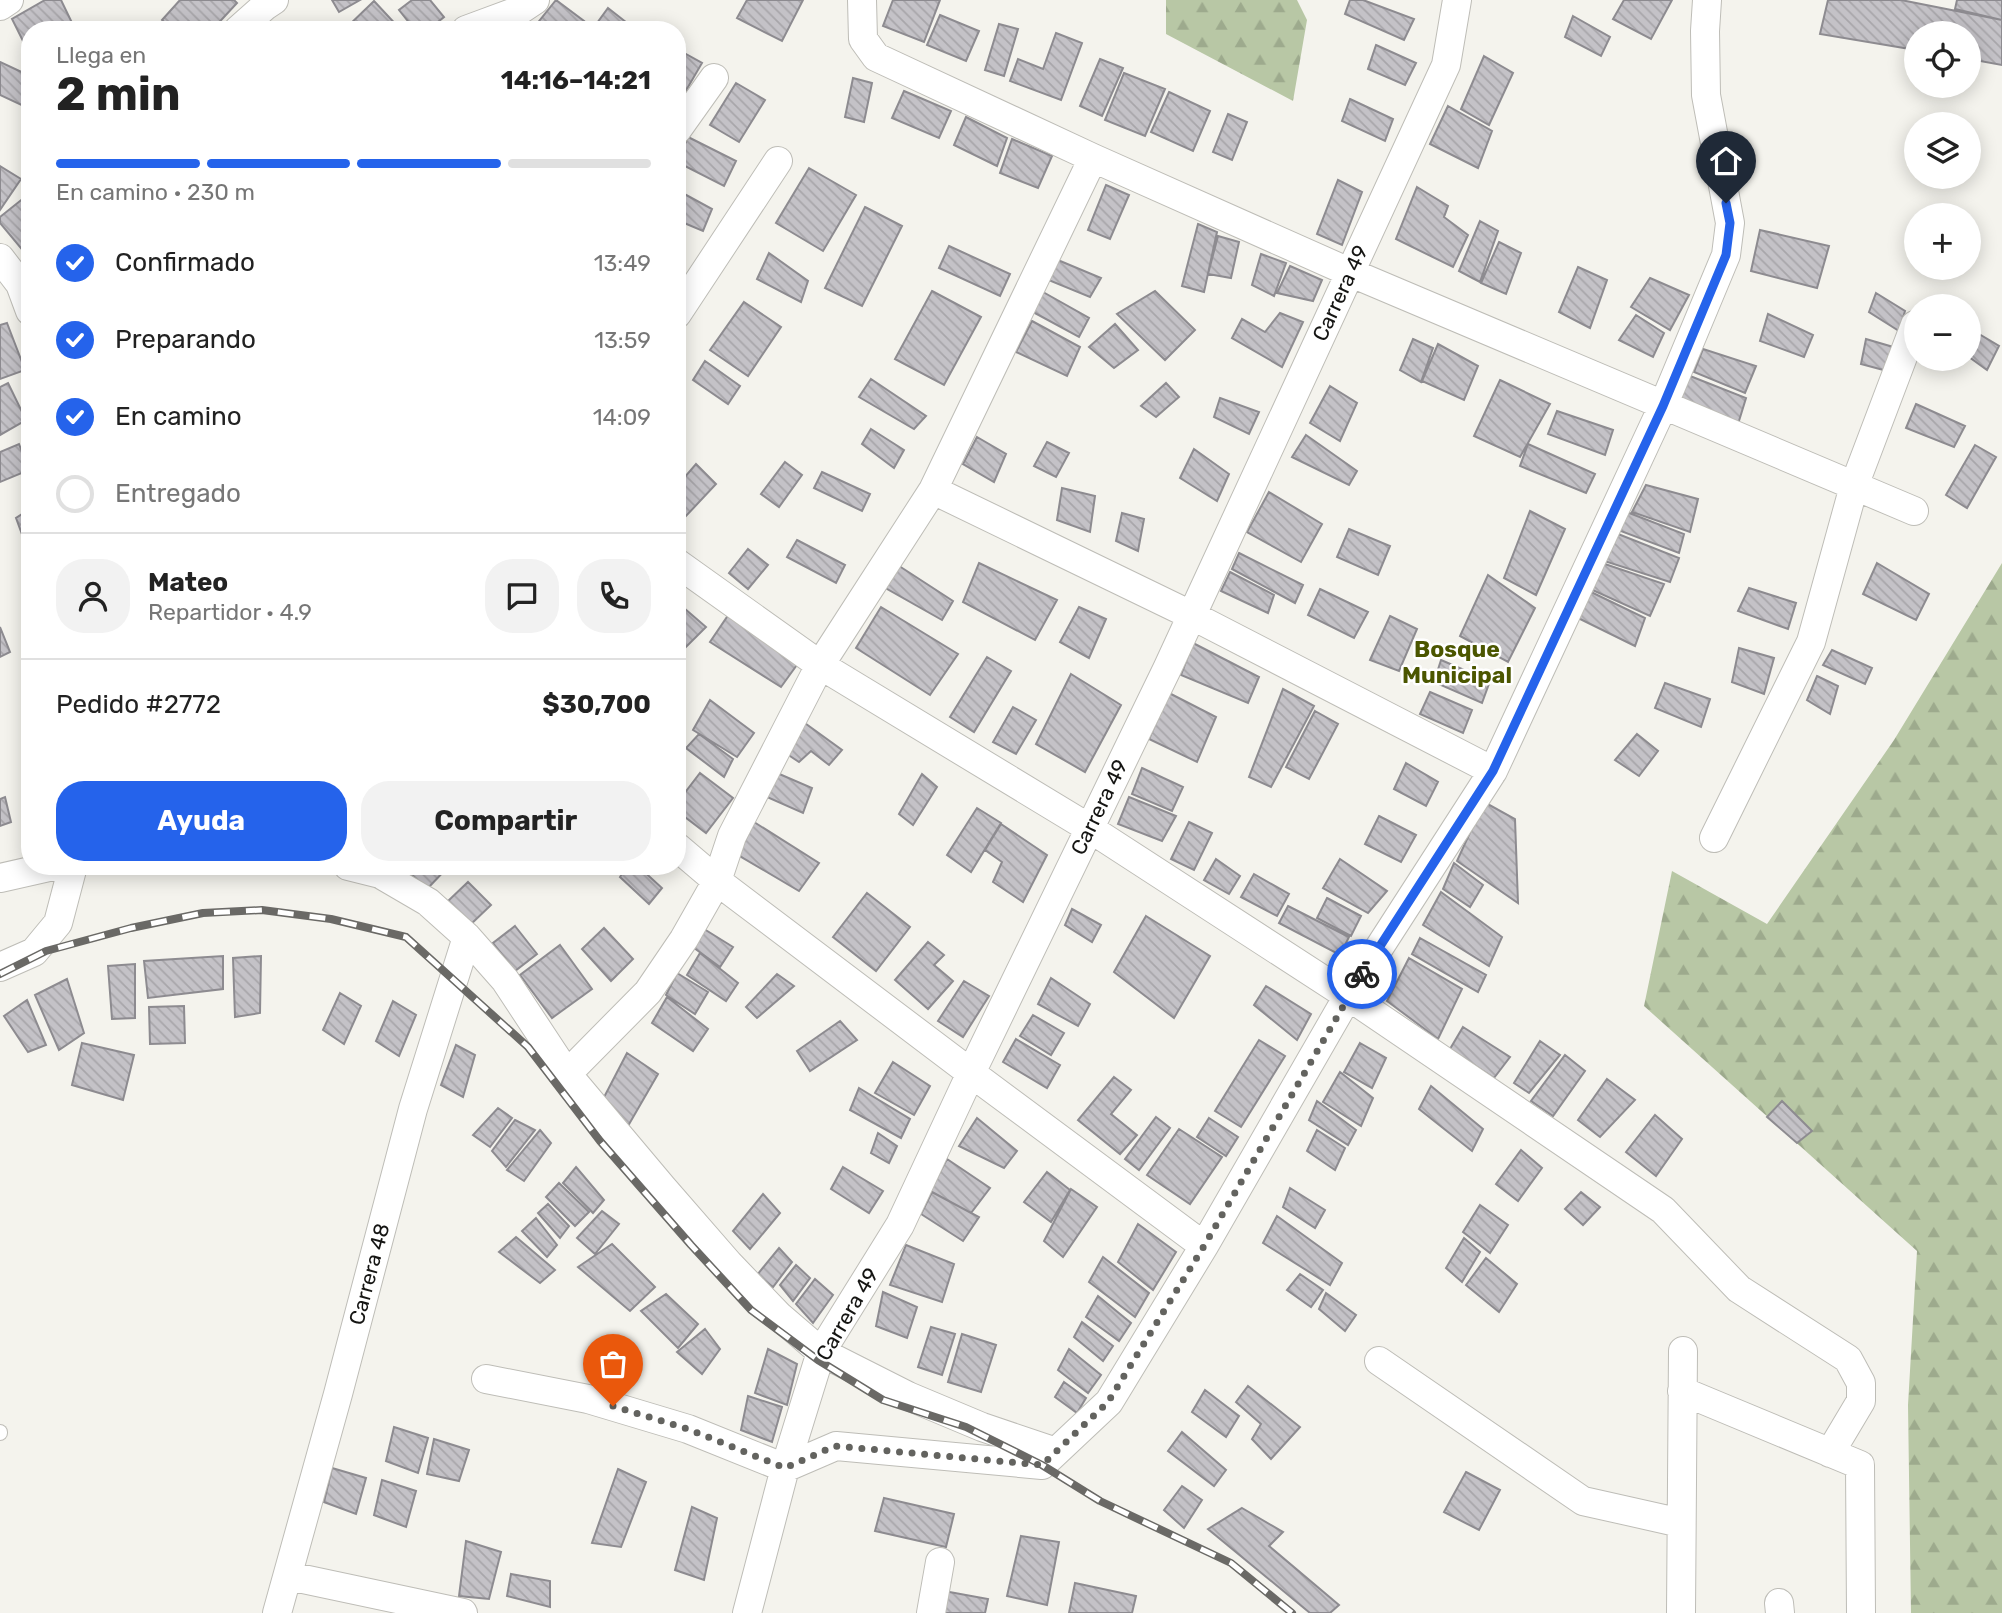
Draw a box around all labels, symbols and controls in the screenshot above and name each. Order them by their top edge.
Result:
map controls [1904,21,1981,371]
button: locate [1904,21,1981,98]
text: Llega en [56,41,146,69]
text: 14:16–14:21 [501,65,651,96]
text: 2 min [56,67,181,122]
button: layers [1904,112,1981,189]
pin [1696,131,1756,203]
icon: home [1707,142,1745,180]
text: En camino · 230 m [56,178,255,206]
button: + [1904,203,1981,280]
street label: Carrera 49 [1307,241,1373,345]
icon: check [56,244,94,282]
text: Confirmado [115,247,255,278]
text: 13:49 [594,249,651,277]
button: − [1904,294,1981,371]
icon: check [56,321,94,359]
text: Preparando [115,324,256,355]
text: 13:59 [594,326,651,354]
icon: check [56,398,94,436]
text: En camino [115,401,242,432]
text: 14:09 [593,403,651,431]
text: Entregado [115,478,241,509]
button: person [56,559,130,633]
button: chat [485,559,559,633]
button: phone [577,559,651,633]
text: Mateo [148,567,228,598]
text: Repartidor · 4.9 [148,598,312,626]
district label: Bosque Municipal [1402,635,1512,689]
text: Pedido #2772 [56,689,221,720]
text: $30,700 [542,689,651,720]
street label: Carrera 49 [1065,755,1133,859]
button: Ayuda [56,781,347,861]
button: Compartir [361,781,651,861]
courier [1327,939,1397,1009]
icon: bike [1343,955,1381,993]
street label: Carrera 48 [343,1221,395,1327]
street label: Carrera 49 [810,1263,884,1365]
pin [583,1334,643,1406]
icon: bag [594,1345,632,1383]

